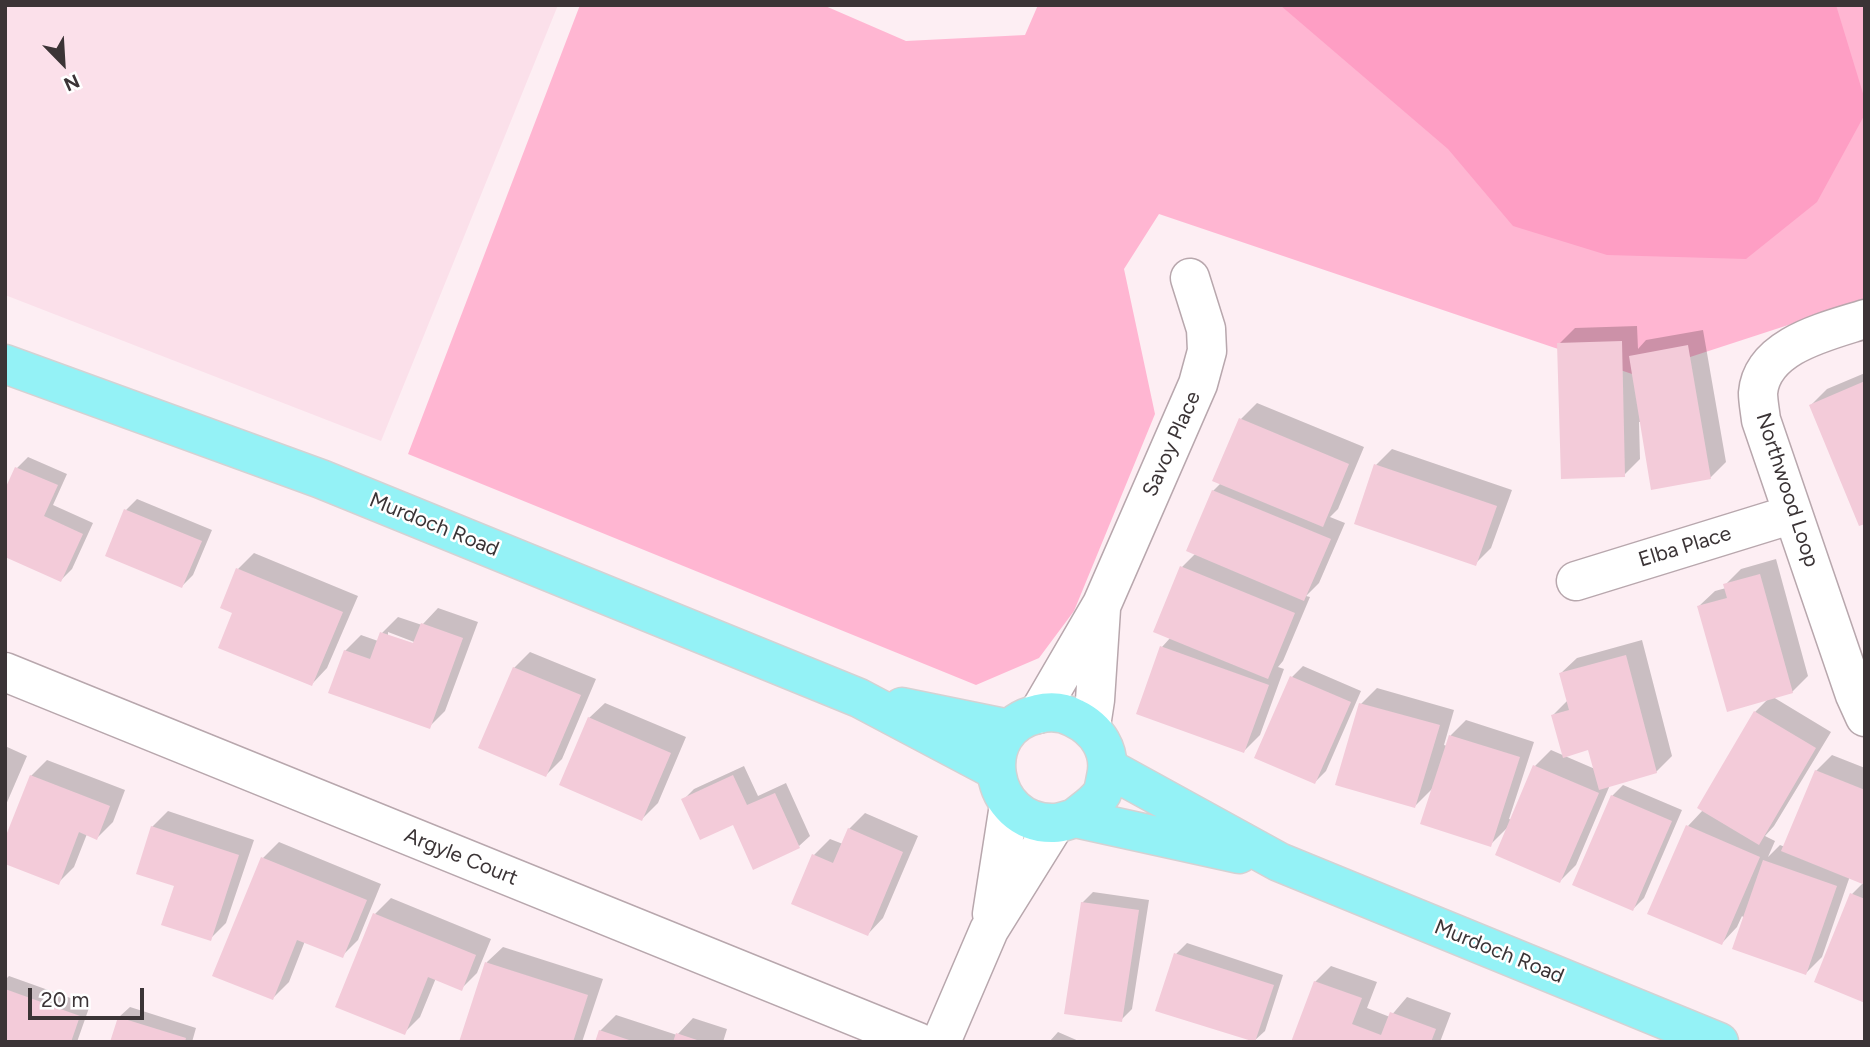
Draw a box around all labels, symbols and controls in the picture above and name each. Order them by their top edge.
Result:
north arrow [28,28,98,98]
text: N [60,69,83,96]
street label: Savoy Place [1138,387,1206,501]
street label: Northwood Loop [1750,410,1824,570]
street label: Murdoch Road [365,488,503,562]
street label: Elba Place [1636,521,1734,573]
street label: Argyle Court [401,823,521,891]
street label: Murdoch Road [1430,915,1568,989]
scale bar [32,974,147,1018]
text: 20 m [41,987,89,1012]

